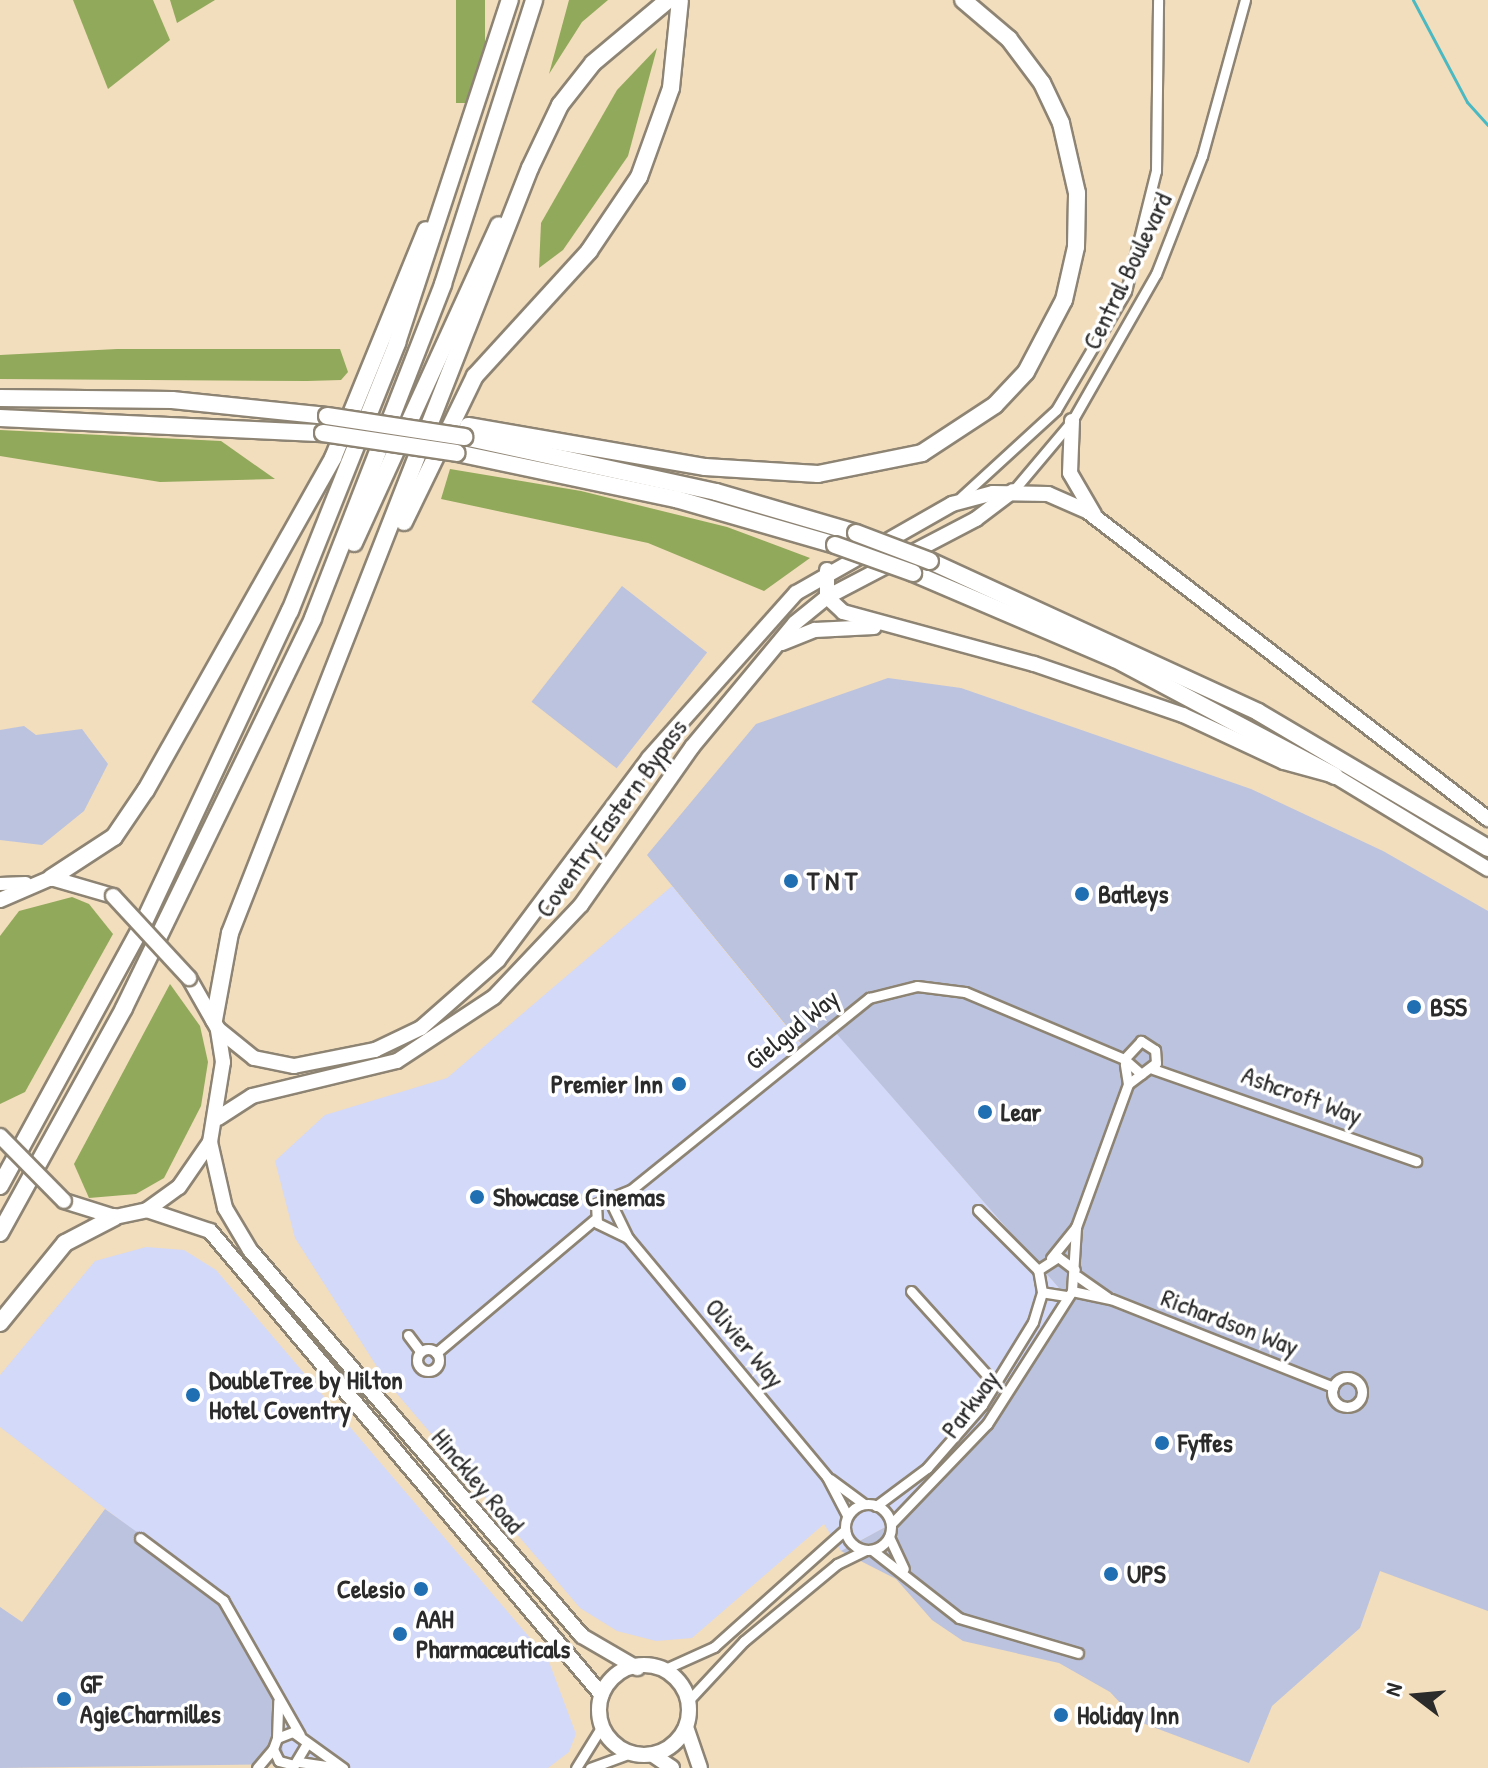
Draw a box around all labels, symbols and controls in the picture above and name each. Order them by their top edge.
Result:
street label: Central Boulevard [1076,188,1178,354]
street label: Coventry Eastern Bypass [529,713,693,923]
place label: T N T [807,865,857,897]
marker: T N T [782,872,800,890]
place label: Batleys [1098,878,1169,910]
marker: Batleys [1073,885,1091,903]
street label: Gielgud Way [739,982,845,1076]
place label: BSS [1430,991,1467,1023]
marker: BSS [1405,998,1423,1016]
street label: Ashcroft Way [1238,1059,1366,1131]
place label: Premier Inn [551,1068,663,1100]
marker: Premier Inn [670,1075,688,1093]
place label: Lear [1001,1096,1041,1128]
marker: Lear [976,1103,994,1121]
place label: Showcase Cinemas [493,1181,665,1213]
marker: Showcase Cinemas [468,1188,486,1206]
street label: Richardson Way [1157,1282,1303,1362]
street label: Olivier Way [699,1292,791,1394]
place label: DoubleTree by Hilton Hotel Coventry [209,1364,403,1426]
street label: Parkway [934,1364,1006,1444]
marker: DoubleTree by Hilton Hotel Coventry [184,1386,202,1404]
street label: Hinckley Road [425,1422,531,1540]
place label: Fyffes [1178,1427,1233,1459]
marker: Fyffes [1153,1434,1171,1452]
place label: UPS [1127,1558,1166,1590]
marker: UPS [1102,1565,1120,1583]
place label: Celesio [337,1573,405,1605]
marker: Celesio [412,1580,430,1598]
place label: AAH Pharmaceuticals [416,1603,570,1664]
marker: AAH Pharmaceuticals [391,1625,409,1643]
north arrow [1376,1656,1456,1736]
place label: GF AgieCharmilles [80,1668,221,1730]
text: N [1377,1680,1409,1699]
marker: GF AgieCharmilles [55,1690,73,1708]
place label: Holiday Inn [1077,1699,1179,1731]
marker: Holiday Inn [1052,1706,1070,1724]

